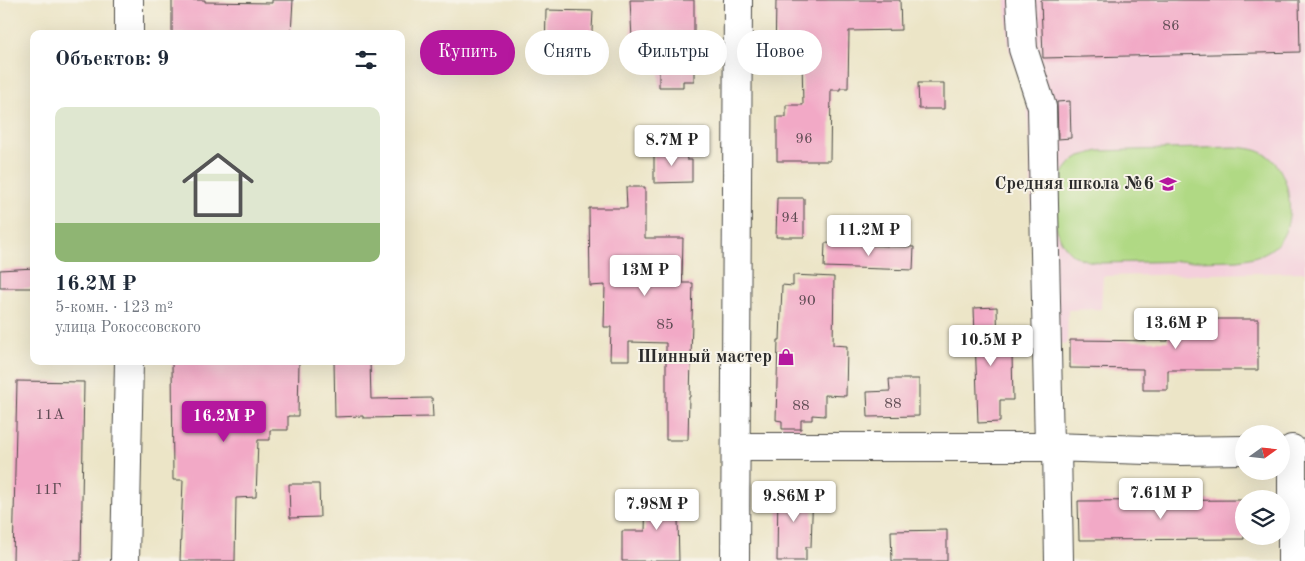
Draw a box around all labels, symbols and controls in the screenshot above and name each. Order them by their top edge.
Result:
house number: 86 [1162,19,1180,34]
chip: Купить [420,30,515,75]
chip: Снять [525,30,609,75]
chip: Фильтры [619,30,727,75]
chip: Новое [737,30,822,75]
icon: filters [352,46,380,74]
text: Объектов: 9 [55,49,169,70]
pin: 8.7M ₽ [631,124,713,167]
house number: 96 [795,132,813,147]
text: 8.7M ₽ [646,133,699,149]
icon: home [173,140,263,230]
school or university icon: Средняя школа №6 [1158,174,1178,194]
place label: Средняя школа №6 [994,175,1154,193]
house number: 94 [781,211,799,226]
pin: 11.2M ₽ [823,214,915,257]
text: 11.2M ₽ [838,223,900,239]
pin: 13M ₽ [610,254,680,297]
text: 13M ₽ [621,263,669,279]
text: 16.2M ₽ [55,274,137,295]
house number: 90 [798,294,816,309]
text: 5-комн. · 123 m² [55,300,173,316]
pin: 13.6M ₽ [1130,308,1222,350]
text: 13.6M ₽ [1145,316,1207,332]
house number: 85 [656,318,674,333]
text: улица Рокоссовского [55,320,201,336]
pin: 10.5M ₽ [945,324,1037,367]
text: 10.5M ₽ [960,333,1022,349]
shop icon: Шинный мастер [776,347,796,367]
place label: Шинный мастер [637,348,772,366]
house number: 88 [884,397,902,412]
house number: 88 [792,399,810,414]
pin: 16.2M ₽ [178,400,270,443]
house number: 11А [36,408,65,423]
text: 16.2M ₽ [193,409,255,425]
north arrow [1235,425,1290,480]
map controls [1235,425,1290,545]
pin: 7.61M ₽ [1115,478,1207,520]
pin: 9.86M ₽ [748,480,840,523]
house number: 11Г [34,483,62,498]
text: 7.61M ₽ [1130,486,1192,502]
pin: 7.98M ₽ [611,488,703,531]
text: 9.86M ₽ [763,489,825,505]
button: layers [1235,490,1290,545]
text: 7.98M ₽ [626,497,688,513]

